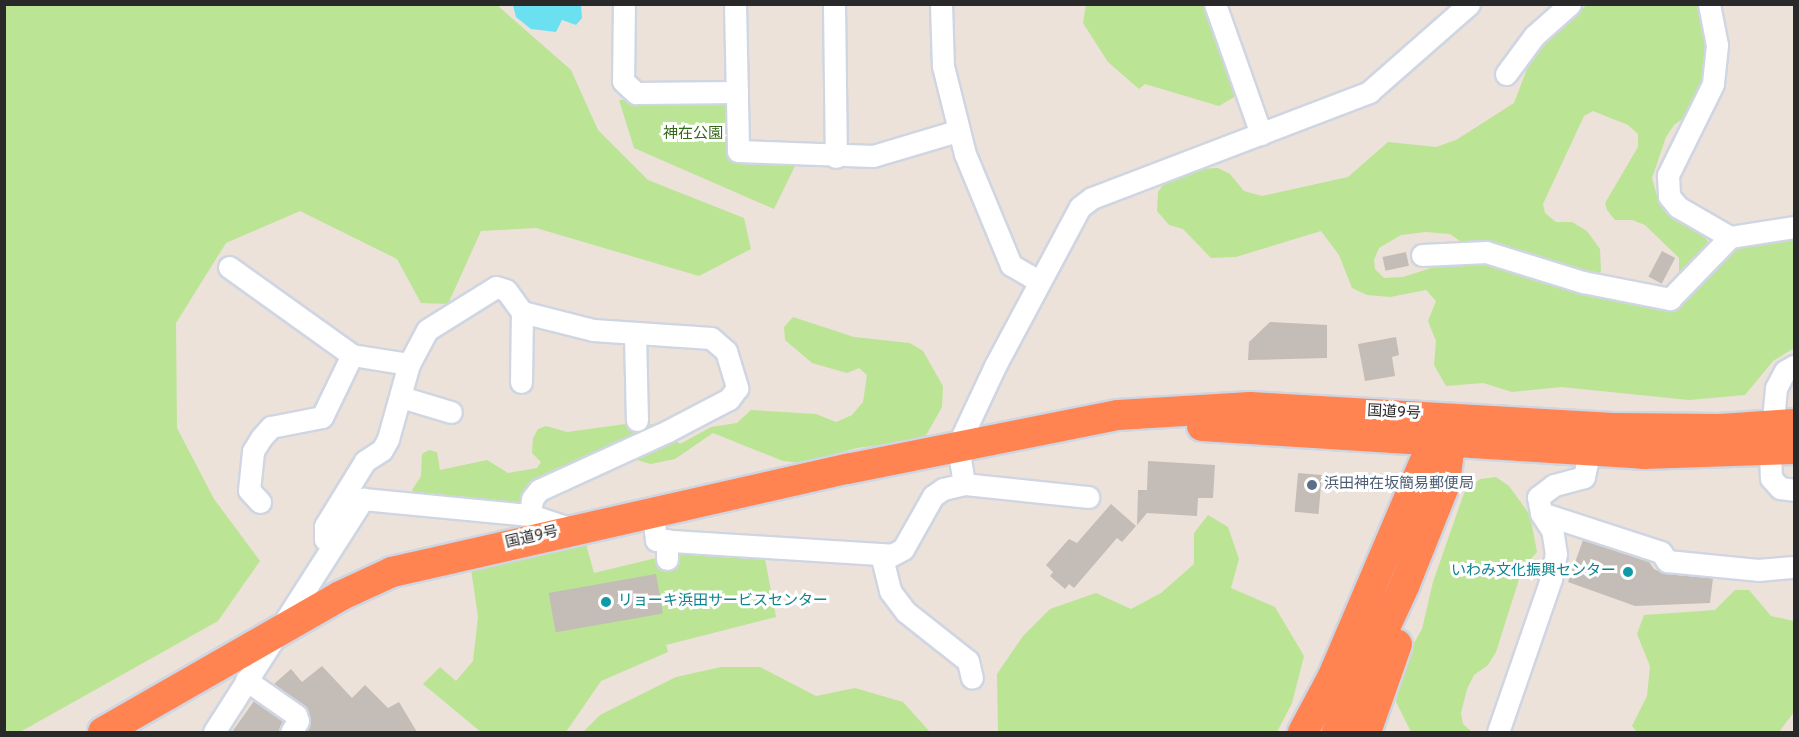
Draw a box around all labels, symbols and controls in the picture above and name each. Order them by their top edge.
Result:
park label: 神在公園 [663,126,723,144]
street label: 国道9号 [1367,403,1421,423]
place label: 浜田神在坂簡易郵便局 [1324,476,1474,494]
marker: 浜田神在坂簡易郵便局 [1305,478,1319,492]
street label: 国道9号 [504,523,560,553]
place label: いわみ文化振興センター [1451,563,1616,581]
marker: いわみ文化振興センター [1621,565,1635,579]
place label: リョーキ浜田サービスセンター [618,593,828,611]
marker: リョーキ浜田サービスセンター [599,595,613,609]

